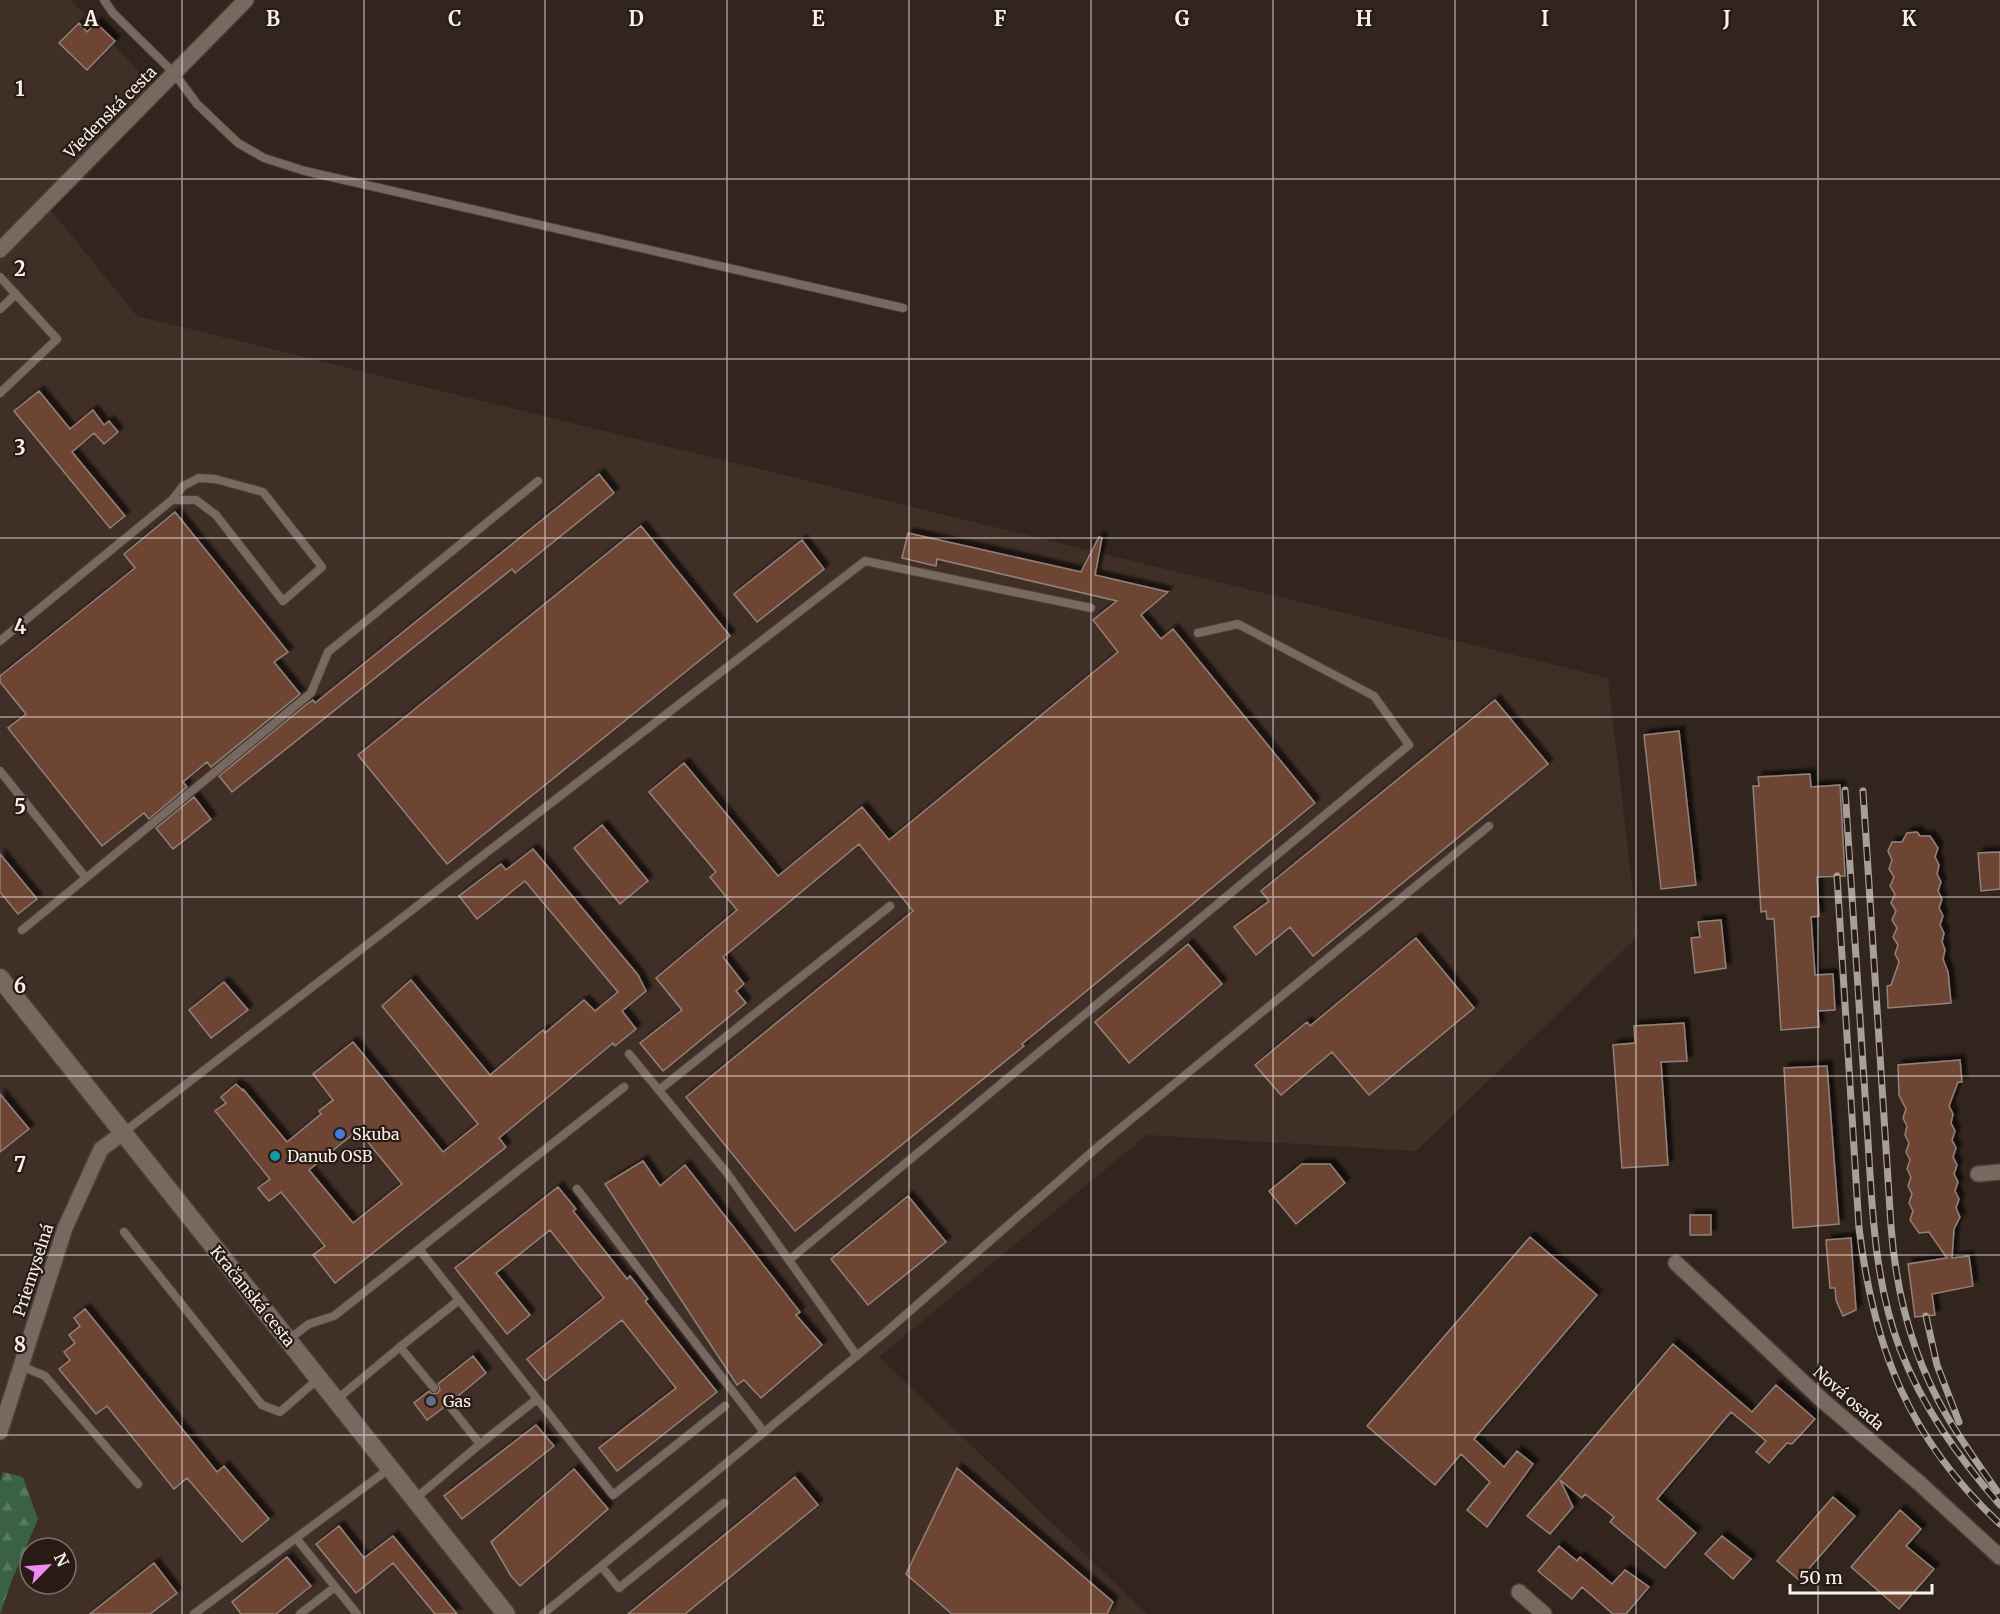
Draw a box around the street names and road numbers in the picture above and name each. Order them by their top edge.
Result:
street label: Viedenská cesta [59,61,161,163]
street label: Priemyselná [9,1221,57,1319]
street label: Kračanská cesta [206,1242,300,1351]
street label: Nová osada [1809,1362,1889,1434]

